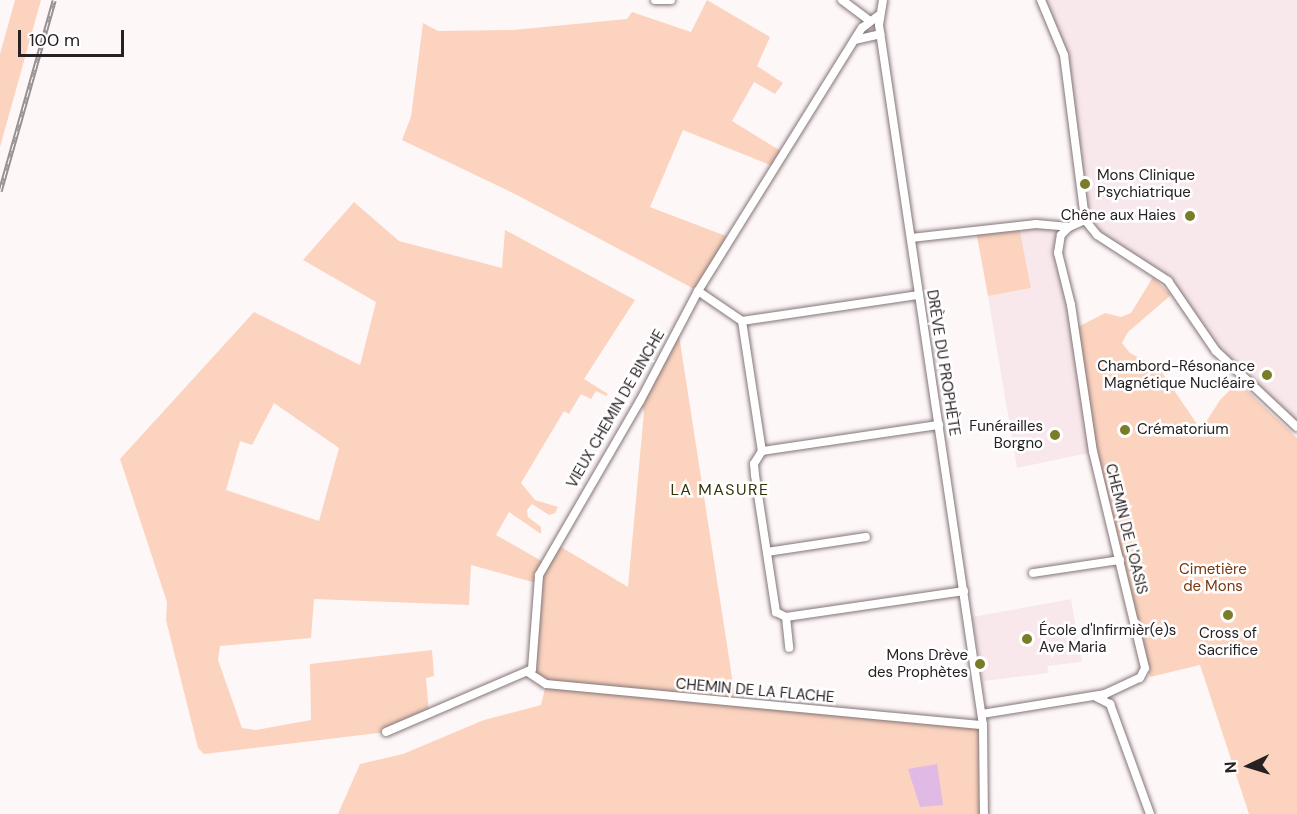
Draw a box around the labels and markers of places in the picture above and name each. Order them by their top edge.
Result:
place label: Mons Clinique Psychiatrique [1097,166,1195,201]
marker: Mons Clinique Psychiatrique [1078,177,1092,191]
place label: Chêne aux Haies [1061,207,1176,225]
marker: Chêne aux Haies [1181,207,1199,225]
place label: Chambord-Résonance Magnétique Nucléaire [1097,357,1255,392]
marker: Chambord-Résonance Magnétique Nucléaire [1260,368,1274,382]
place label: Funérailles Borgno [969,417,1043,452]
place label: Crématorium [1137,421,1229,439]
marker: Crématorium [1118,423,1132,437]
marker: Funérailles Borgno [1048,428,1062,442]
marker: Cross of Sacrifice [1221,608,1235,622]
place label: École d'Infirmièr(e)s Ave Maria [1039,621,1176,656]
place label: Cross of Sacrifice [1198,624,1258,659]
marker: École d'Infirmièr(e)s Ave Maria [1020,632,1034,646]
place label: Mons Drève des Prophètes [868,646,968,681]
marker: Mons Drève des Prophètes [973,657,987,671]

